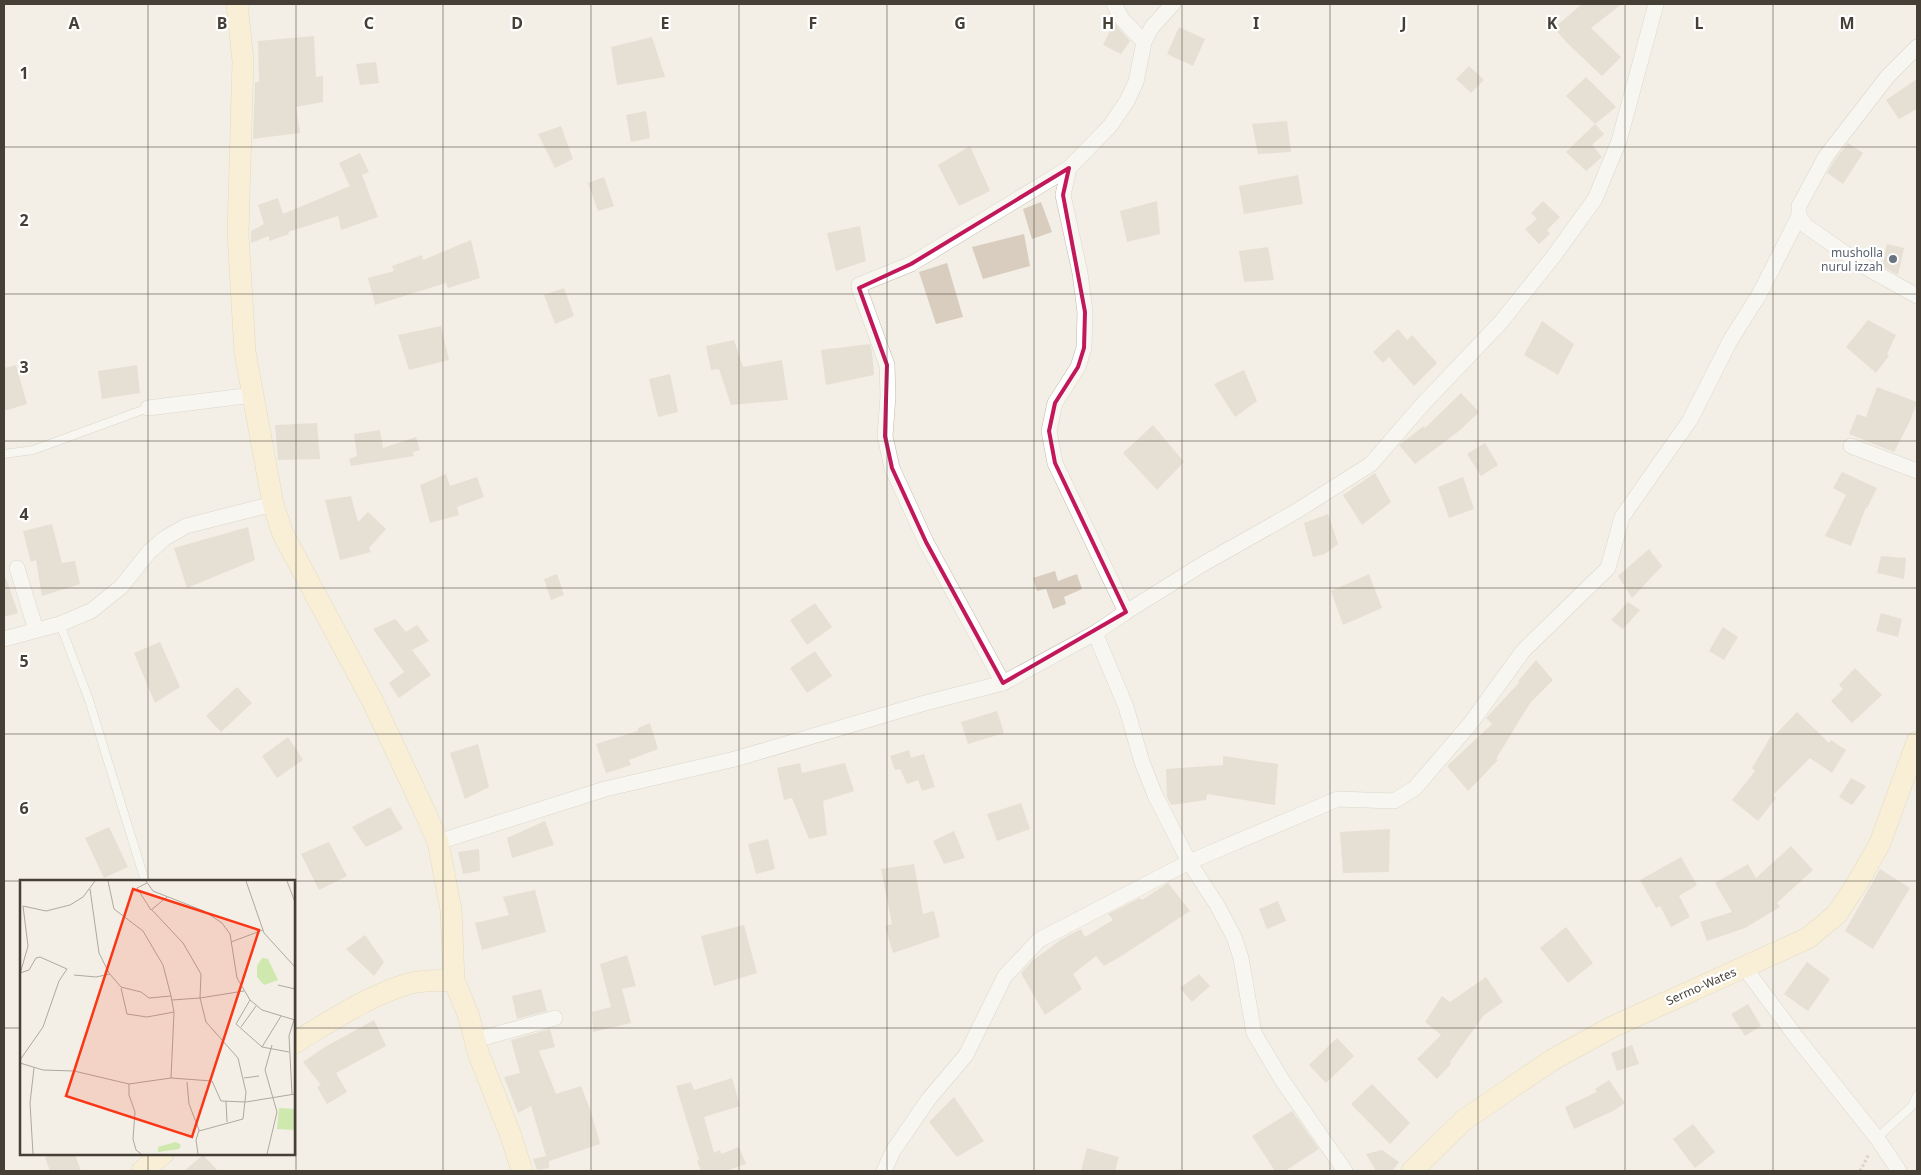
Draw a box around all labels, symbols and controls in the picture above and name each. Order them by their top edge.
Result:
text: A [68,12,80,34]
text: B [217,12,227,34]
text: C [364,12,374,34]
text: D [511,12,523,34]
text: E [661,12,670,34]
text: F [809,12,817,34]
text: G [954,12,966,34]
text: H [1102,12,1114,34]
text: I [1253,12,1259,34]
text: J [1399,12,1407,34]
text: K [1547,12,1558,34]
text: L [1695,12,1704,34]
text: M [1839,12,1855,34]
text: 1 [19,62,29,84]
text: 2 [19,209,29,231]
place label: musholla nurul izzah [1821,244,1883,275]
marker: musholla nurul izzah [1887,253,1899,265]
text: 3 [19,356,29,378]
text: 4 [19,503,29,525]
text: 5 [19,650,29,672]
text: 6 [19,797,29,819]
inset map [20,880,295,1155]
street label: Sermo-Wates [1663,963,1739,1009]

